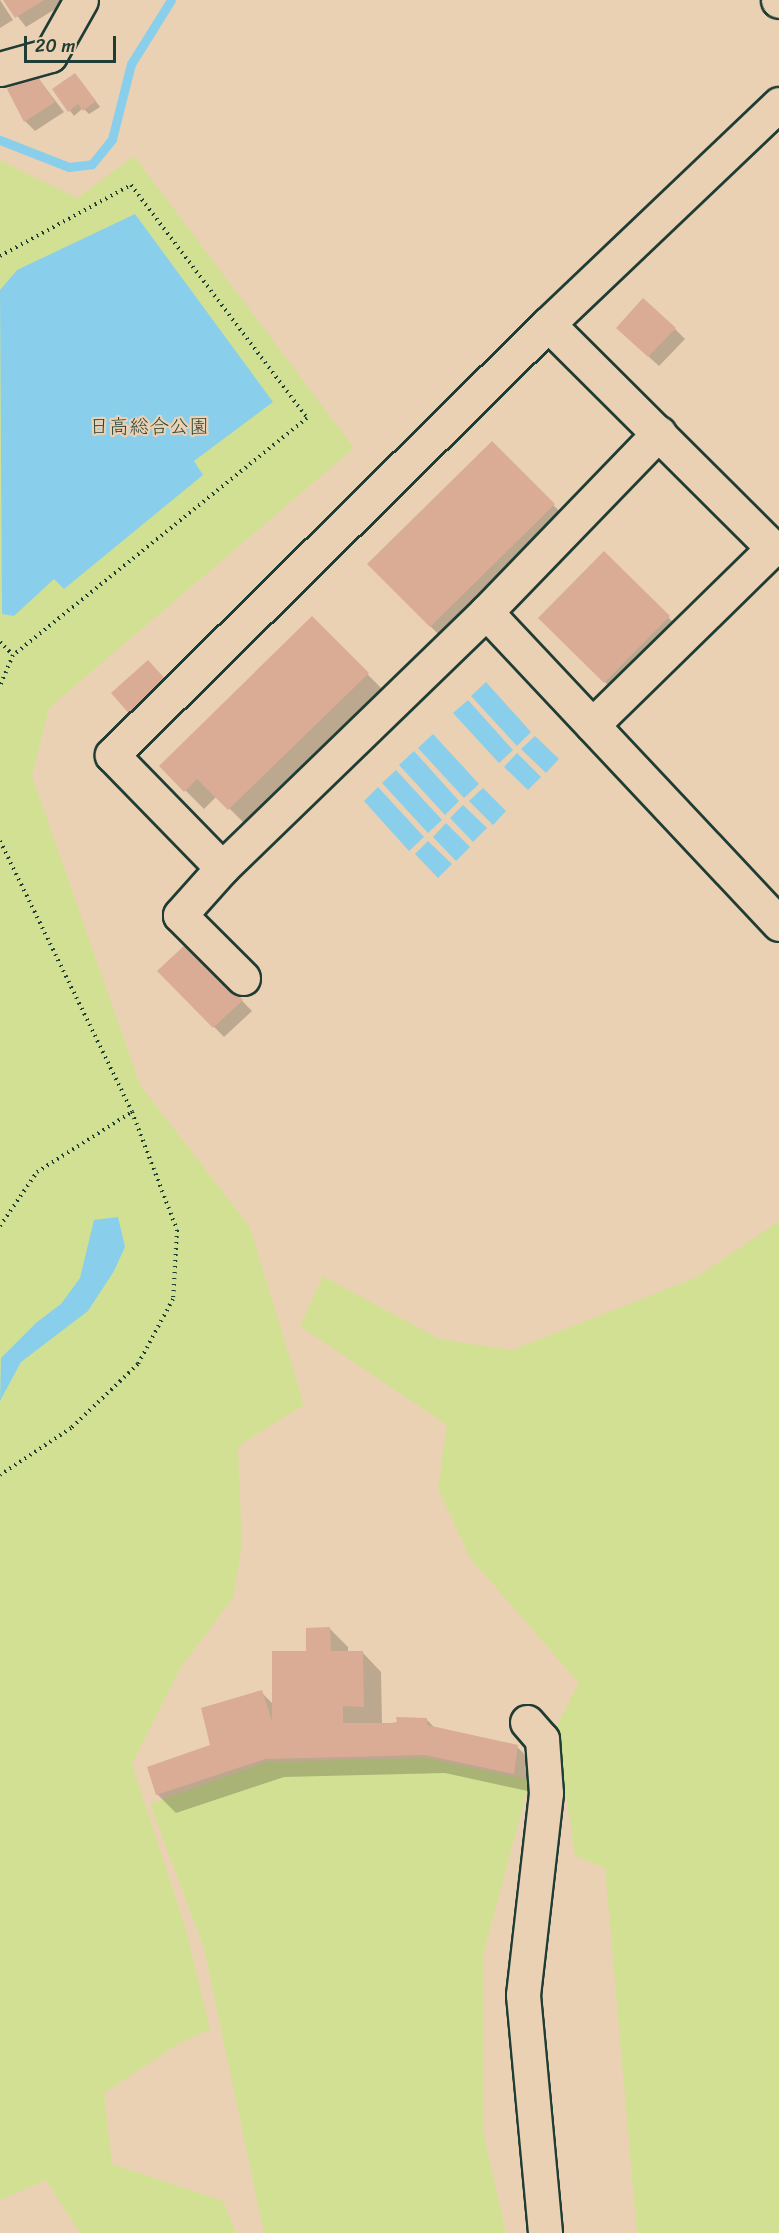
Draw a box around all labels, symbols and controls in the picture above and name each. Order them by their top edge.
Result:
scale bar [27,24,118,62]
text: 20 m [35,30,75,62]
park label: 日高総合公園 [89,414,209,438]

